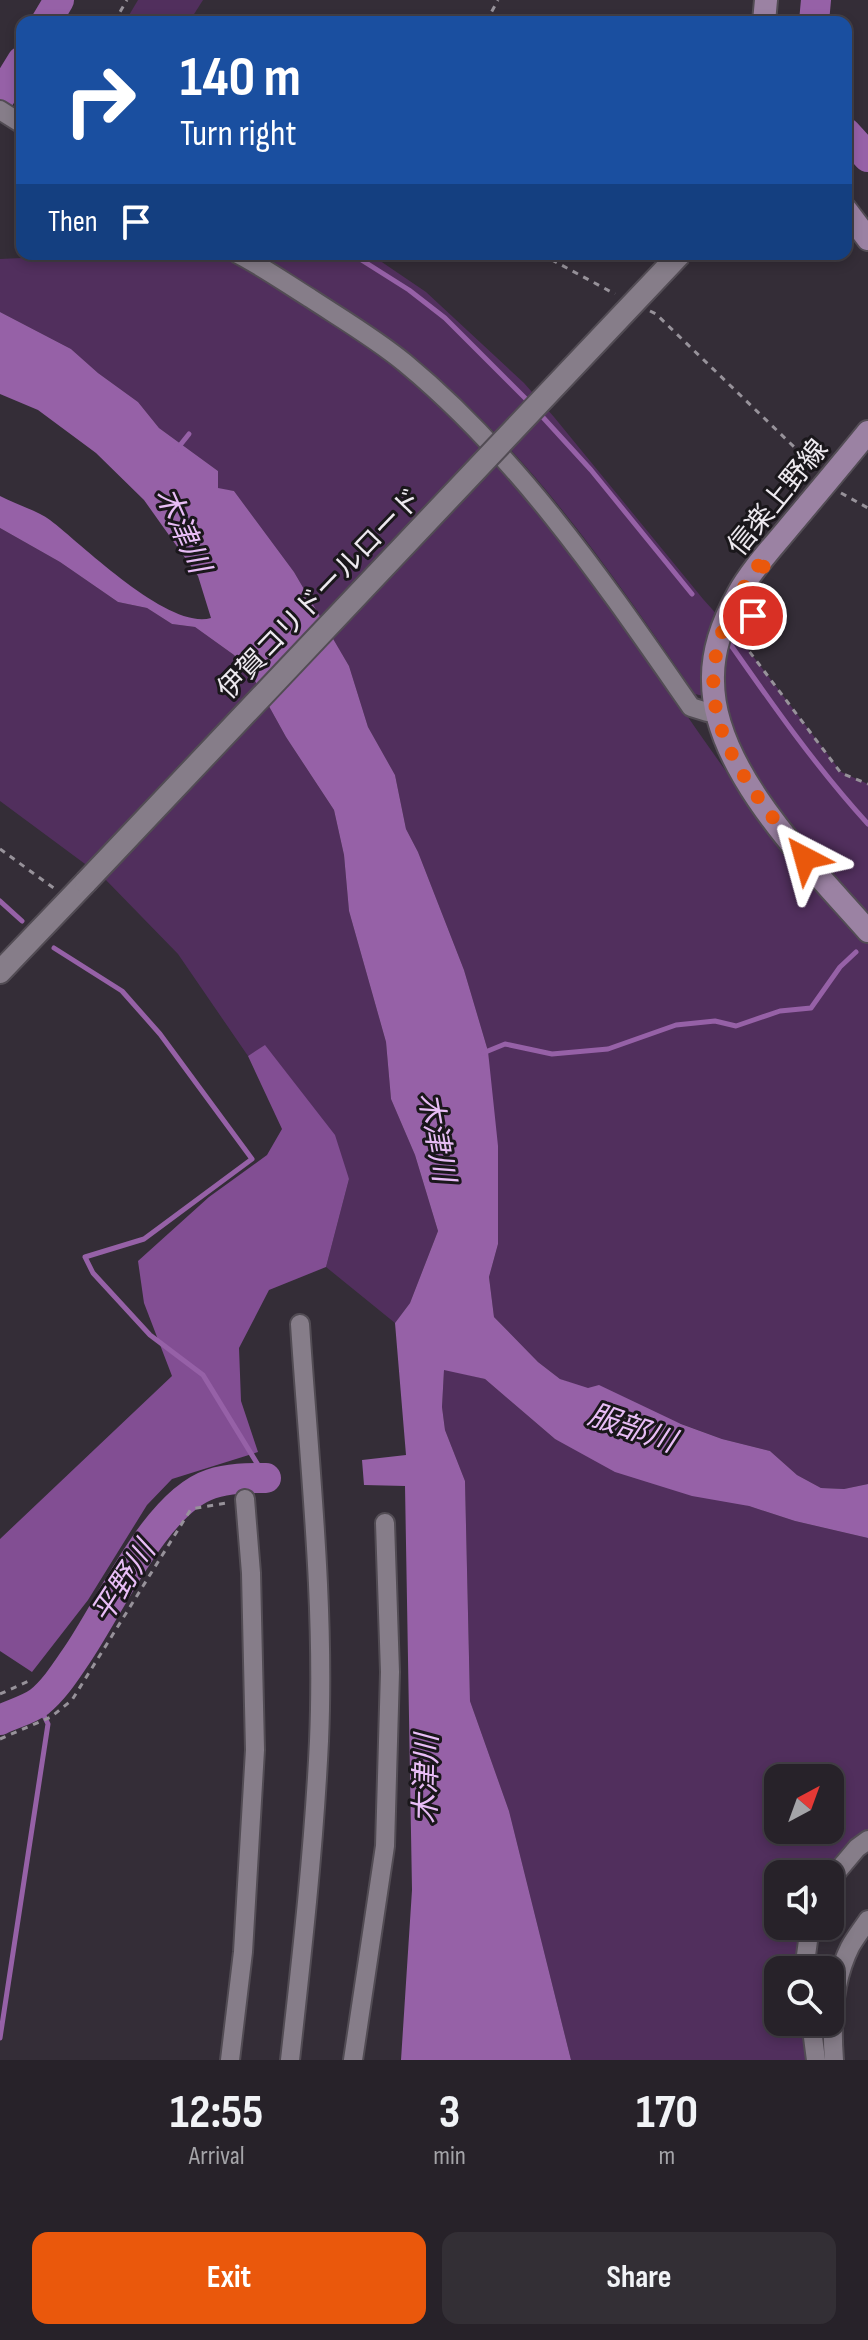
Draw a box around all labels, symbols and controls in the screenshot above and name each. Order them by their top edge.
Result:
text: 140 m [180,45,301,112]
icon: right [48,48,152,152]
text: Turn right [180,113,297,156]
icon: arrive [114,200,158,244]
text: Then [48,204,98,240]
street label: 信楽上野線 [721,433,835,563]
water label: 木津川 [147,482,218,582]
street label: 伊賀コリドールロード [211,482,429,706]
pin [719,582,787,650]
icon: arrive [731,594,775,638]
position arrow [763,816,847,900]
water label: 木津川 [410,1090,462,1188]
water label: 服部川 [583,1397,683,1462]
water label: 平野川 [84,1532,165,1630]
water label: 木津川 [408,1731,446,1824]
north arrow [764,1764,844,1844]
map controls [764,1764,844,2036]
button: sound [764,1860,844,1940]
button: search [764,1956,844,2036]
text: 12:55 [170,2084,263,2141]
text: 3 [439,2084,460,2141]
text: 170 [636,2084,698,2141]
text: Arrival [189,2141,245,2172]
text: min [433,2141,466,2172]
text: m [659,2141,675,2172]
button: Exit [32,2232,426,2324]
button: Share [442,2232,836,2324]

